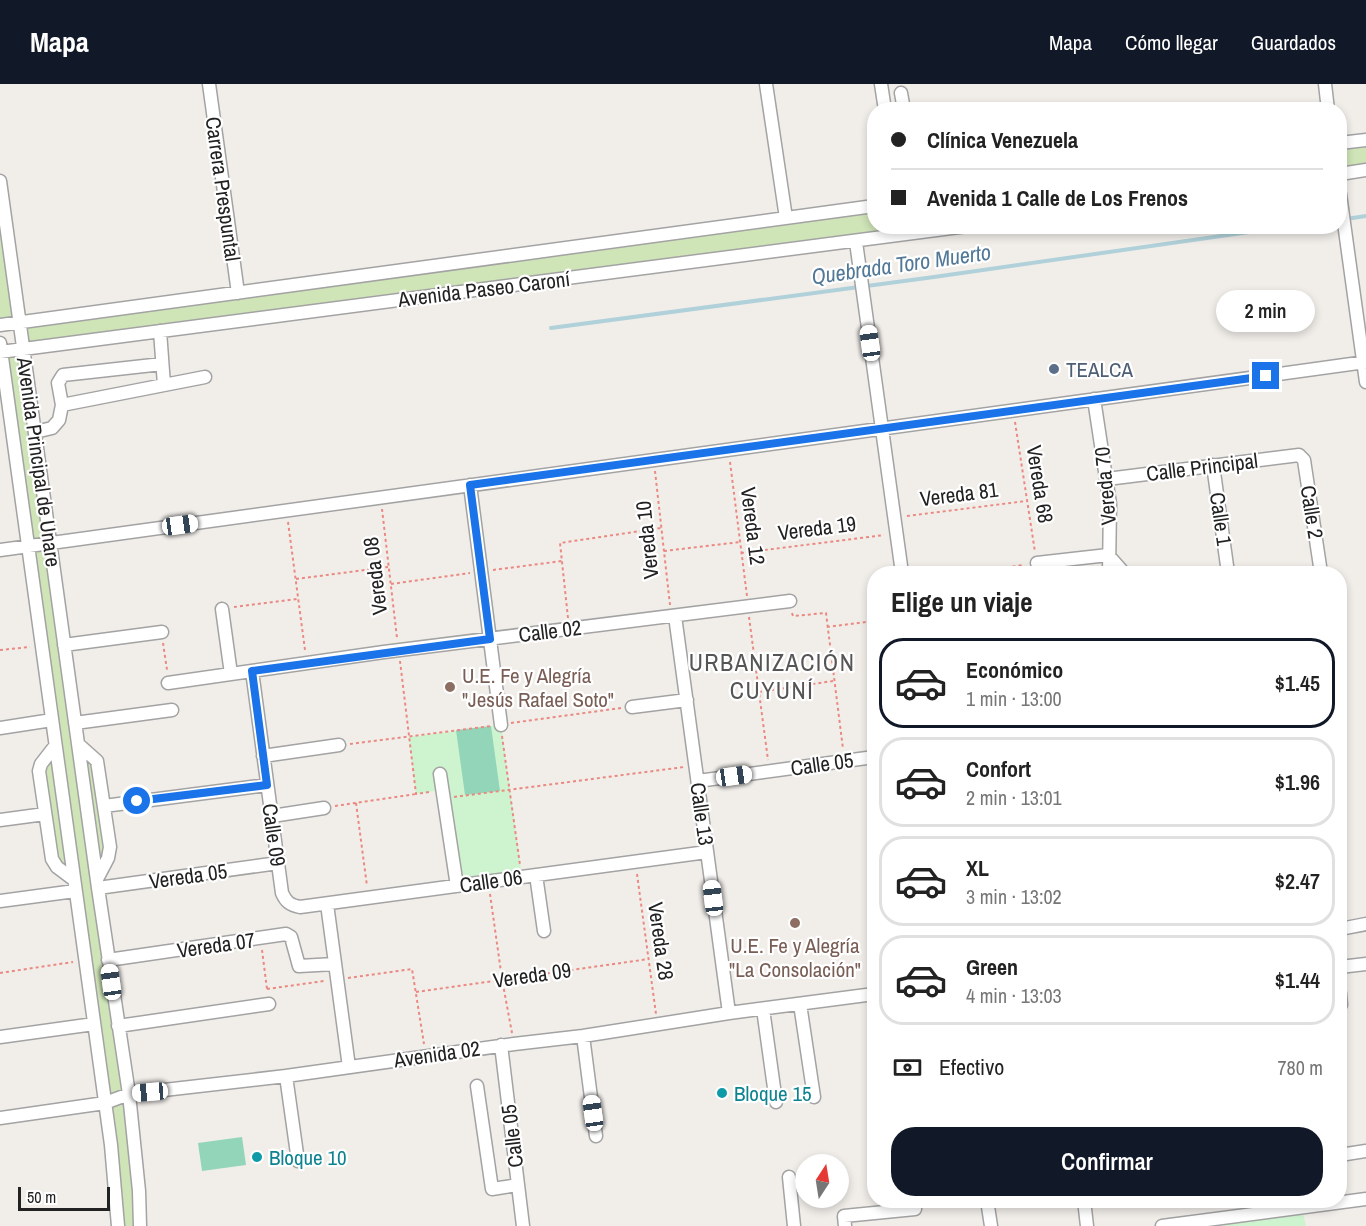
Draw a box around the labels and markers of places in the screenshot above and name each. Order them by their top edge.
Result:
place label: TEALCA [1066,355,1134,384]
marker: TEALCA [1047,362,1061,376]
place label: U.E. Fe y Alegría "Jesús Rafael Soto" [462,661,614,714]
marker: U.E. Fe y Alegría "Jesús Rafael Soto" [443,680,457,694]
marker: U.E. Fe y Alegría "La Consolación" [788,916,802,930]
place label: U.E. Fe y Alegría "La Consolación" [729,931,861,984]
place label: Bloque 15 [734,1079,812,1108]
marker: Bloque 15 [715,1086,729,1100]
place label: Bloque 10 [269,1143,347,1172]
marker: Bloque 10 [250,1150,264,1164]

